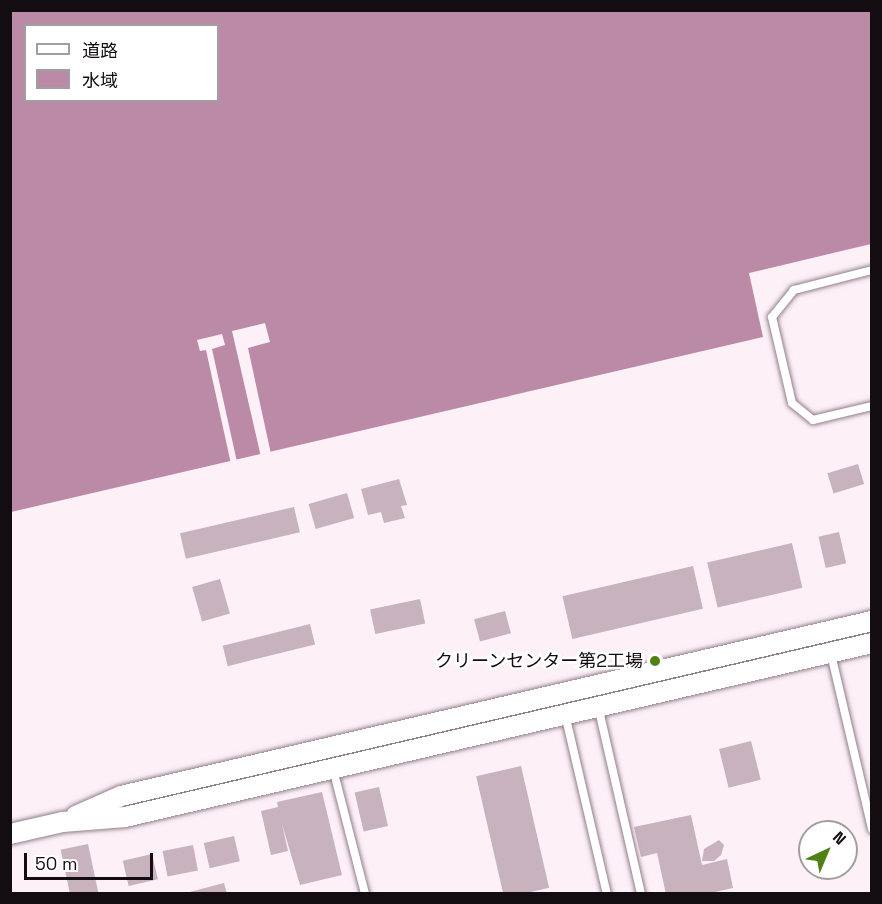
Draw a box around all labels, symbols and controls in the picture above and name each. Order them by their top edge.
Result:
legend [24,24,219,102]
text: 道路 [82,39,118,62]
text: 水域 [82,69,118,92]
place label: クリーンセンター第2工場 [434,650,643,672]
marker: クリーンセンター第2工場 [648,654,662,668]
north arrow [798,820,858,880]
text: N [828,827,851,849]
scale bar [27,841,156,879]
text: 50 m [35,852,77,875]

